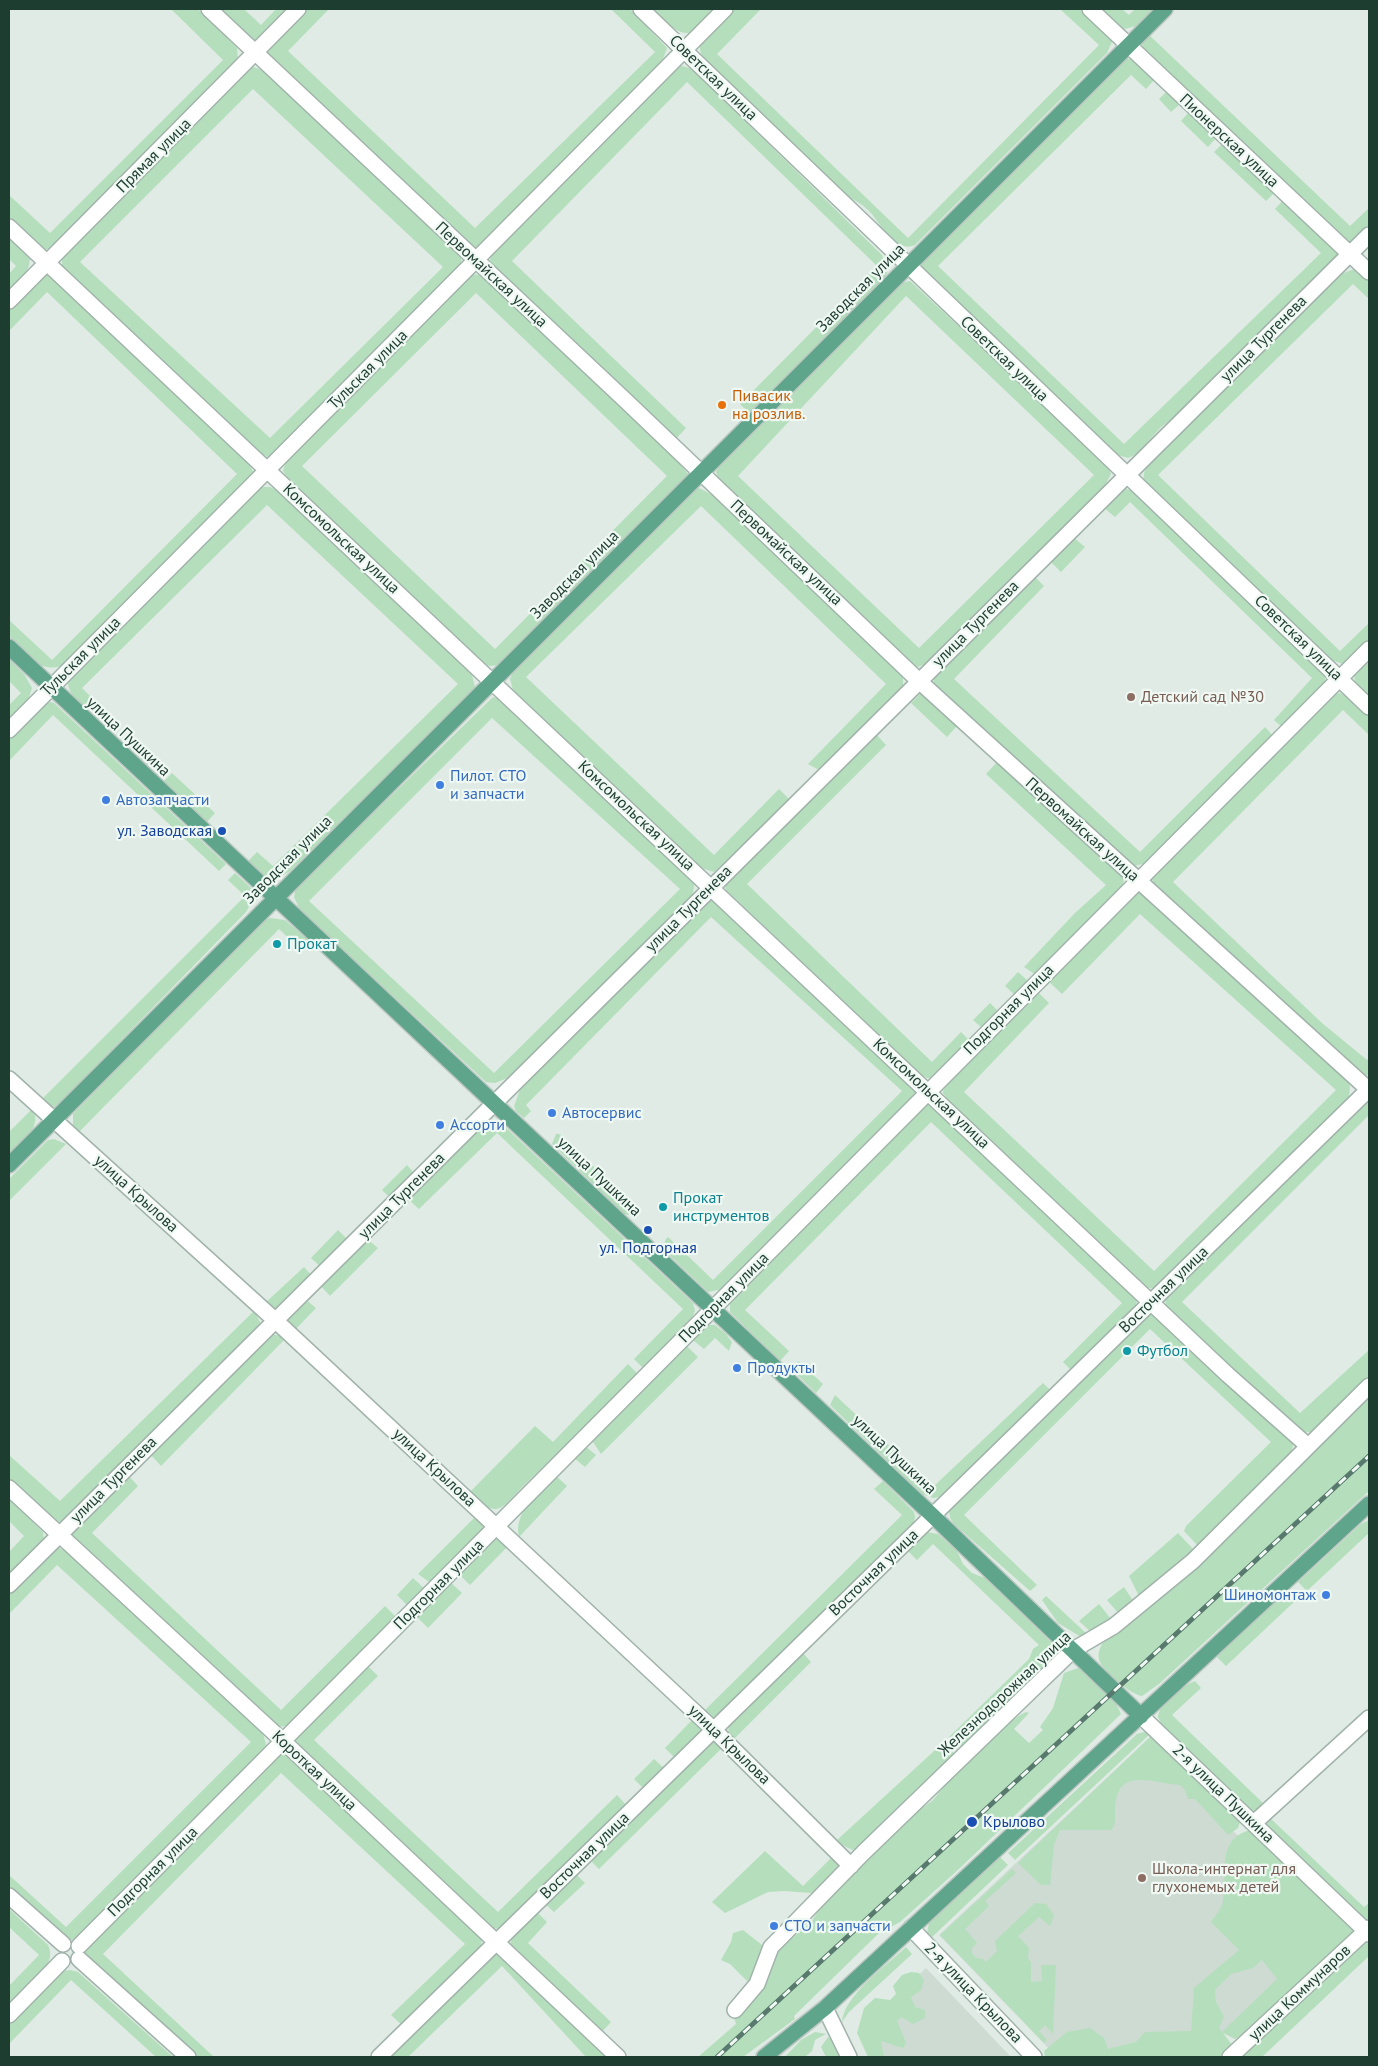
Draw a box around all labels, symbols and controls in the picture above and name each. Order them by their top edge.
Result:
street label: Советская улица [665,31,761,125]
street label: Пионерская улица [1175,90,1283,192]
street label: Прямая улица [113,115,195,197]
street label: Первомайская улица [431,218,551,332]
street label: Заводская улица [813,240,909,336]
street label: улица Тургенева [1217,292,1311,386]
street label: Советская улица [956,312,1052,406]
street label: Тульская улица [324,326,412,414]
place label: Пивасик на розлив. [732,386,805,424]
marker: Пивасик на розлив. [716,399,728,411]
street label: Комсомольская улица [279,480,403,598]
street label: Первомайская улица [726,496,846,610]
street label: Заводская улица [527,527,623,623]
street label: улица Тургенева [929,577,1023,671]
street label: Советская улица [1250,591,1346,685]
street label: Тульская улица [37,613,125,701]
place label: Детский сад №30 [1141,687,1264,707]
marker: Детский сад №30 [1125,691,1137,703]
street label: улица Пушкина [82,693,174,781]
street label: Комсомольская улица [574,757,698,875]
place label: Пилот. СТО и запчасти [450,766,526,804]
street label: Первомайская улица [1021,774,1143,886]
marker: Пилот. СТО и запчасти [434,779,446,791]
place label: Автозапчасти [116,790,209,810]
marker: Автозапчасти [100,794,112,806]
street label: Заводская улица [240,812,336,908]
place label: ул. Заводская [117,821,212,841]
marker: ул. Заводская [216,825,228,837]
street label: улица Тургенева [642,862,736,956]
place label: Прокат [287,934,337,954]
marker: Прокат [271,938,283,950]
street label: Подгорная улица [960,961,1058,1059]
street label: Комсомольская улица [869,1035,993,1153]
place label: Автосервис [562,1103,642,1123]
marker: Автосервис [546,1107,558,1119]
place label: Ассорти [450,1115,505,1135]
marker: Ассорти [434,1119,446,1131]
street label: улица Пушкина [553,1133,645,1221]
street label: улица Тургенева [355,1149,449,1243]
street label: улица Крылова [90,1151,182,1237]
place label: Прокат инструментов [673,1188,769,1226]
marker: Прокат инструментов [657,1201,669,1213]
marker: ул. Подгорная [642,1224,654,1236]
place label: ул. Подгорная [599,1238,697,1258]
street label: Восточная улица [1115,1243,1213,1337]
street label: Подгорная улица [675,1249,773,1347]
place label: Футбол [1137,1341,1188,1361]
marker: Футбол [1121,1345,1133,1357]
place label: Продукты [747,1358,815,1378]
marker: Продукты [731,1362,743,1374]
street label: улица Пушкина [848,1411,940,1499]
street label: улица Крылова [389,1425,479,1511]
street label: улица Тургенева [67,1433,161,1527]
street label: Восточная улица [825,1526,923,1620]
street label: Подгорная улица [390,1536,488,1634]
place label: Шиномонтаж [1224,1585,1316,1605]
marker: Шиномонтаж [1320,1589,1332,1601]
street label: Железнодорожная улица [935,1627,1075,1761]
street label: улица Крылова [684,1701,774,1789]
street label: Короткая улица [268,1727,360,1815]
street label: 2-я улица Пушкина [1168,1741,1278,1847]
street label: Восточная улица [536,1809,634,1903]
place label: Крылово [983,1812,1045,1832]
marker: Крылово [965,1815,979,1829]
street label: Подгорная улица [104,1823,202,1921]
place label: Школа-интернат для глухонемых детей [1152,1859,1296,1897]
marker: Школа-интернат для глухонемых детей [1136,1872,1148,1884]
place label: СТО и запчасти [784,1916,891,1936]
marker: СТО и запчасти [768,1920,780,1932]
street label: 2-я улица Крылова [920,1939,1026,2047]
street label: улица Коммунаров [1245,1941,1355,2045]

